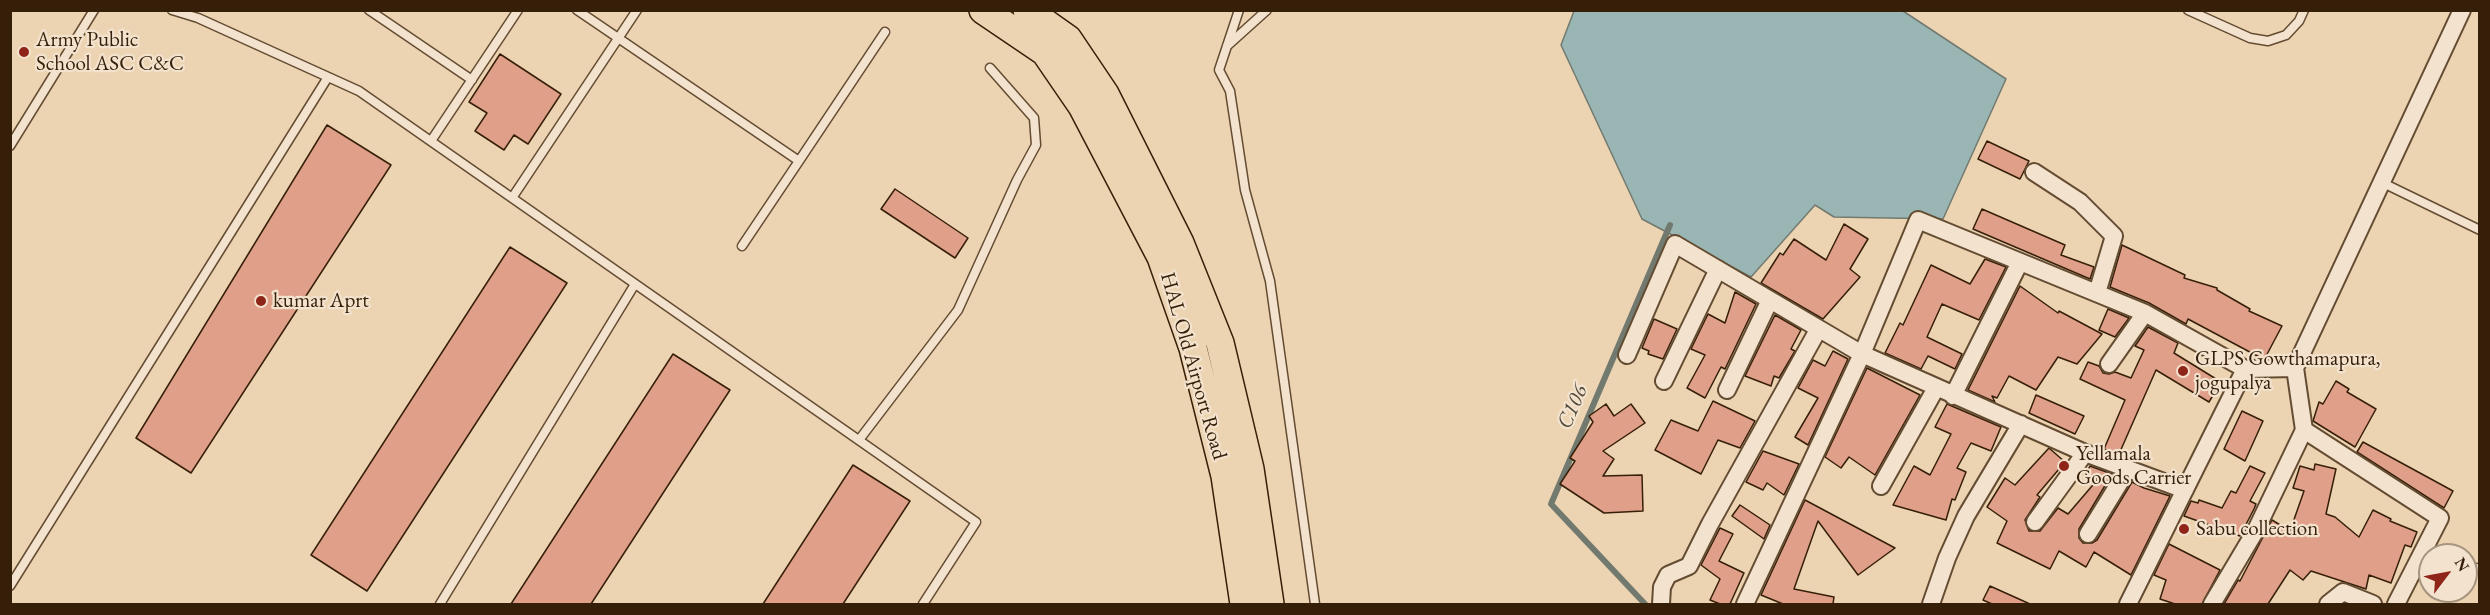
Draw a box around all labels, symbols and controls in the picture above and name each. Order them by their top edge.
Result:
place label: Army Public School ASC C&C [36,27,184,77]
marker: Army Public School ASC C&C [17,45,31,59]
street label: HAL Old Airport Road [1154,269,1232,463]
place label: kumar Aprt [273,288,369,314]
marker: kumar Aprt [254,294,268,308]
place label: GLPS Gowthamapura, jogupalya [2195,346,2381,396]
marker: GLPS Gowthamapura, jogupalya [2176,364,2190,378]
water label: C106 [1552,381,1594,433]
place label: Yellamala Goods Carrier [2076,441,2191,491]
marker: Yellamala Goods Carrier [2057,459,2071,473]
place label: Sabu collection [2196,516,2318,542]
marker: Sabu collection [2177,522,2191,536]
north arrow [2418,543,2478,603]
text: N [2450,553,2474,575]

